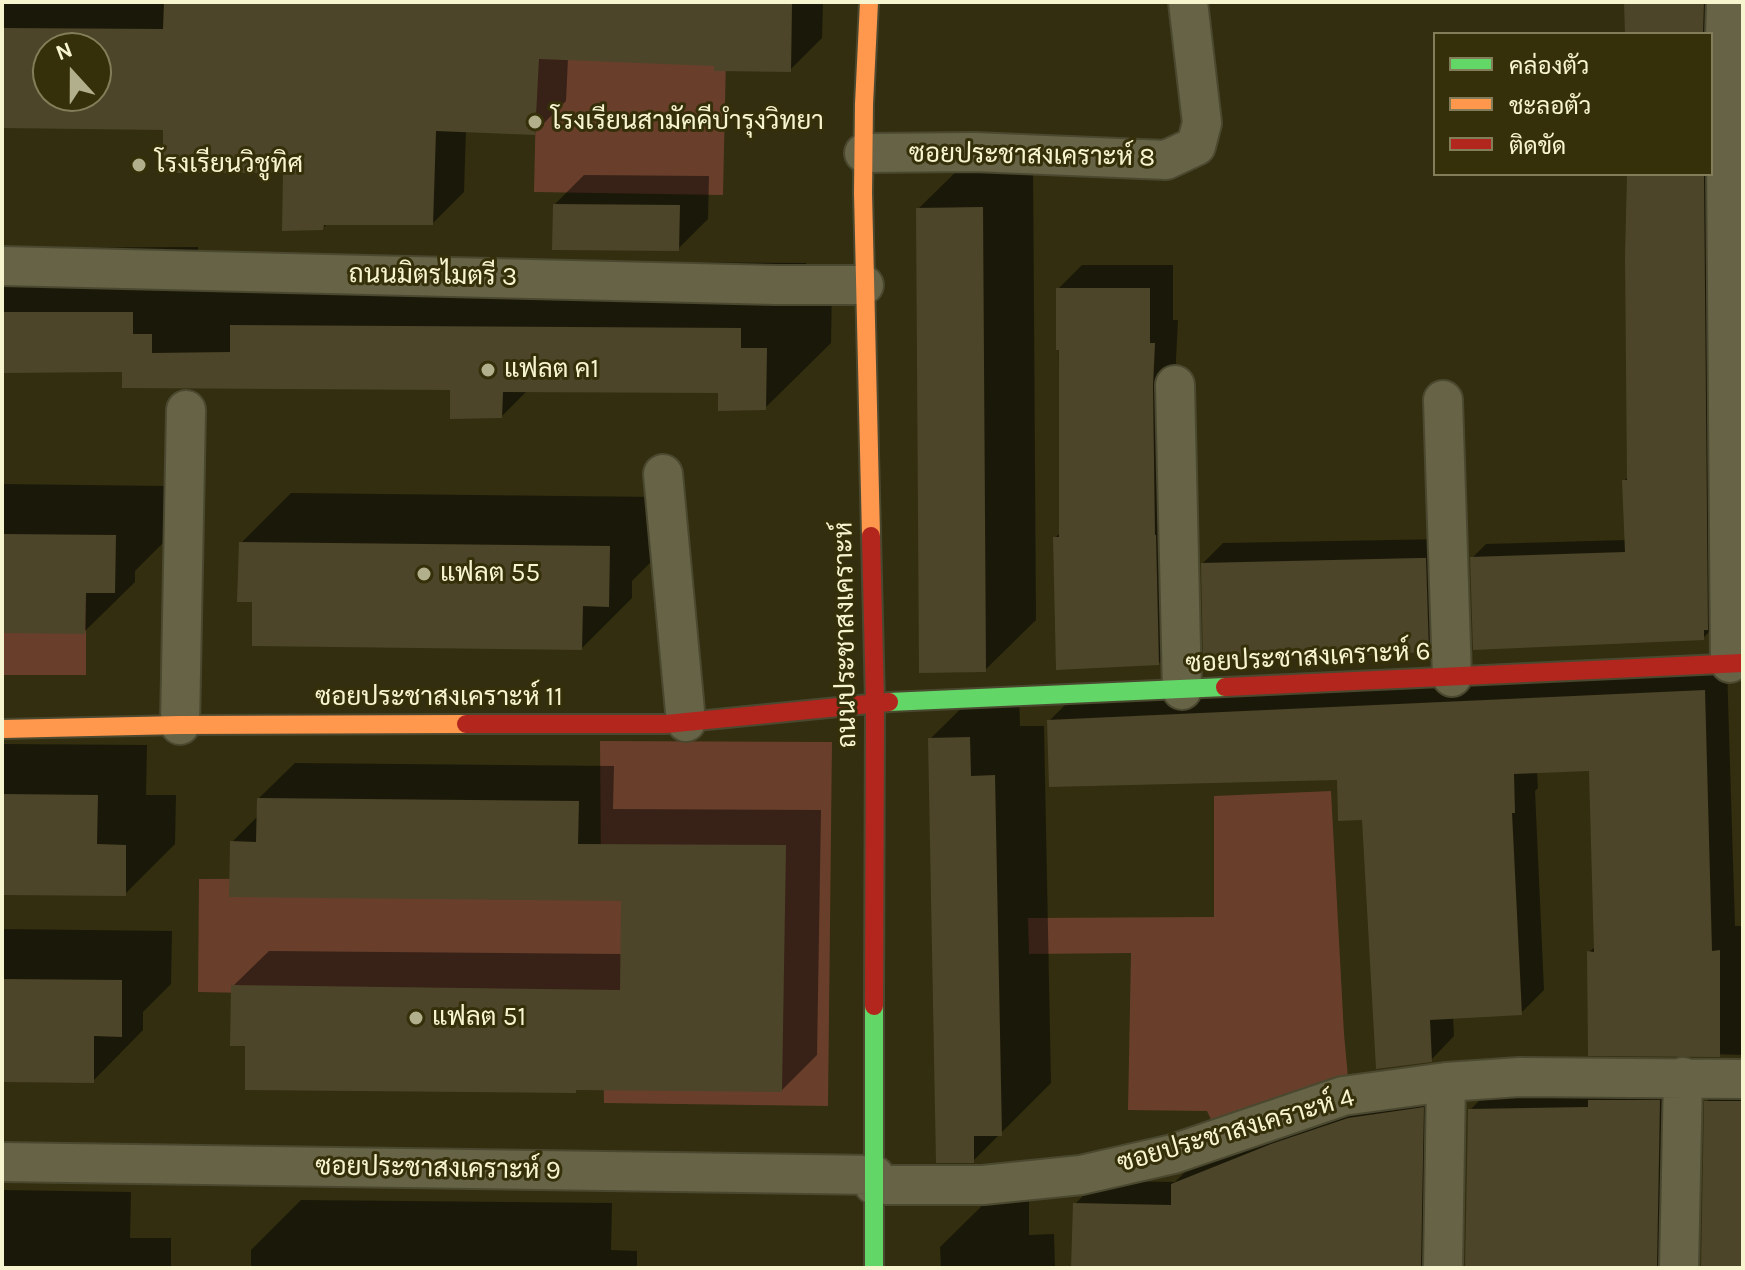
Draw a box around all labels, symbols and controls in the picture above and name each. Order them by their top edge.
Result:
north arrow [32,32,112,112]
legend [1433,32,1713,176]
text: N [52,36,76,66]
text: คล่องตัว [1509,52,1589,80]
text: ชะลอตัว [1509,92,1591,120]
place label: โรงเรียนสามัคคีบํารุงวิทยา [551,106,824,138]
marker: โรงเรียนสามัคคีบํารุงวิทยา [526,113,544,131]
text: ติดขัด [1509,132,1566,160]
street label: ซอยประชาสงเคราะห์ 8 [909,138,1155,174]
place label: โรงเรียนวิชูทิศ [155,149,303,181]
marker: โรงเรียนวิชูทิศ [130,156,148,174]
street label: ถนนมิตรไมตรี 3 [348,259,518,293]
place label: แฟลต ค1 [504,354,599,386]
marker: แฟลต ค1 [479,361,497,379]
street label: ถนนประชาสงเคราะห์ [828,522,864,748]
place label: แฟลต 55 [440,558,540,590]
marker: แฟลต 55 [415,565,433,583]
street label: ซอยประชาสงเคราะห์ 6 [1185,636,1431,680]
street label: ซอยประชาสงเคราะห์ 11 [315,682,563,714]
place label: แฟลต 51 [432,1002,526,1034]
marker: แฟลต 51 [407,1009,425,1027]
street label: ซอยประชาสงเคราะห์ 4 [1114,1082,1358,1180]
street label: ซอยประชาสงเคราะห์ 9 [315,1151,561,1187]

